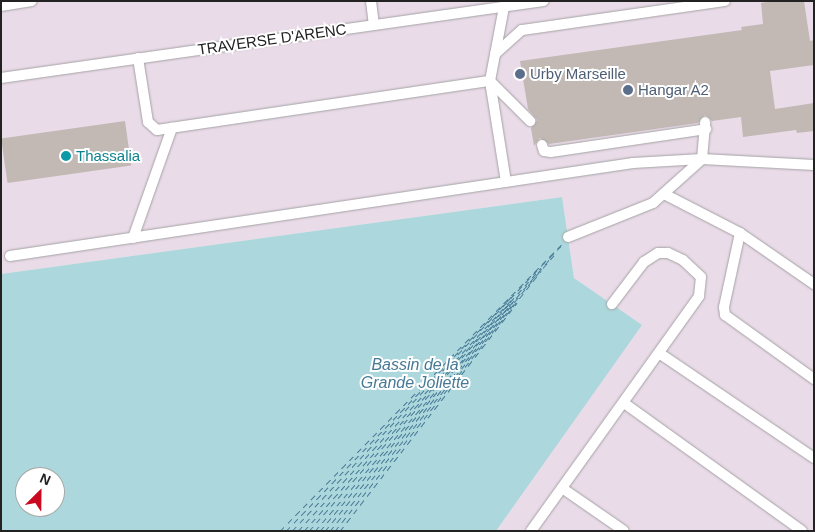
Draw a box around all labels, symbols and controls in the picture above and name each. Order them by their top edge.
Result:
street label: TRAVERSE D'ARENC [196,20,348,58]
place label: Urby Marseille [530,65,626,83]
marker: Urby Marseille [514,68,526,80]
place label: Hangar A2 [638,81,710,99]
marker: Hangar A2 [622,84,634,96]
place label: Thassalia [76,147,140,165]
marker: Thassalia [60,150,72,162]
water label: Bassin de la Grande Joliette [361,355,469,393]
north arrow [15,467,65,517]
text: N [38,470,53,488]

